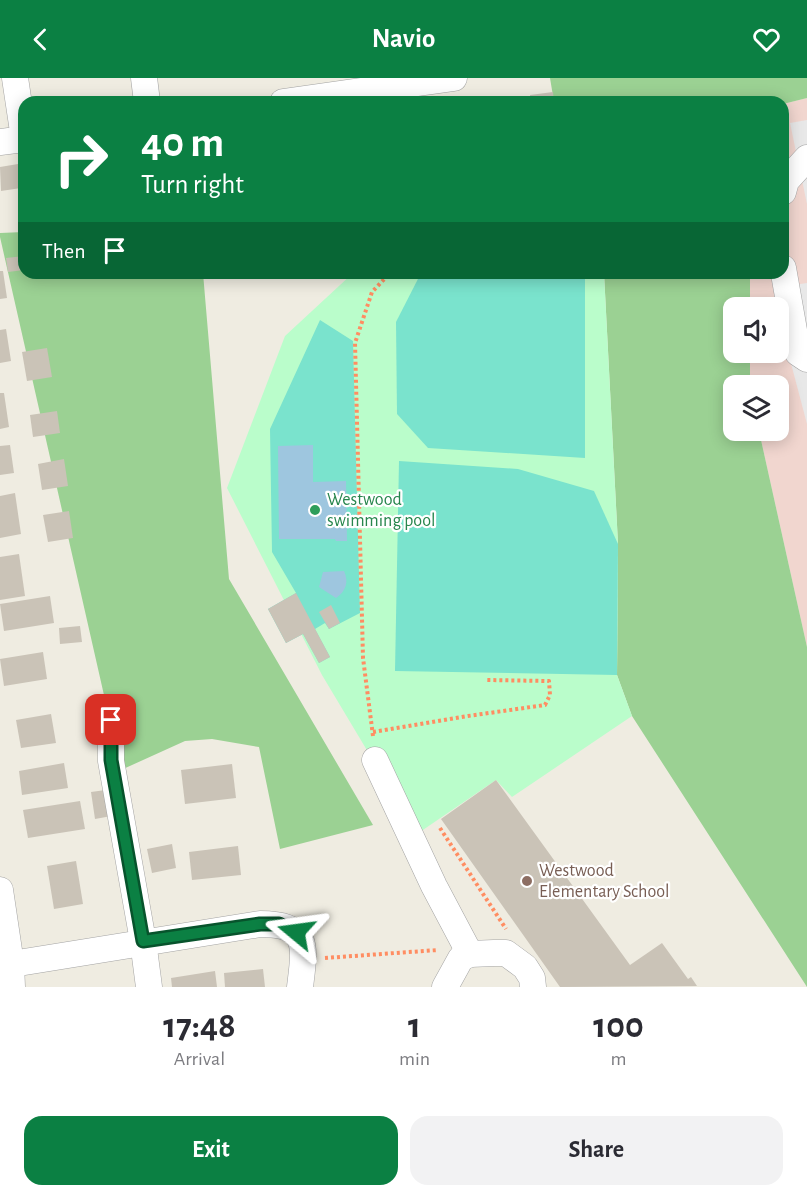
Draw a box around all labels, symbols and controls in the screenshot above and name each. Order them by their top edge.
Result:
icon: back [24,23,57,56]
icon: heart [750,23,783,56]
text: Navio [372,25,435,52]
icon: right [42,120,120,198]
text: 40 m [141,122,224,164]
text: Turn right [141,171,244,198]
icon: arrive [98,234,131,267]
text: Then [42,240,86,262]
map controls [723,297,789,441]
button: sound [723,297,789,363]
button: layers [723,375,789,441]
place label: Westwood swimming pool [327,491,435,530]
marker: Westwood swimming pool [308,503,322,517]
pin [85,694,136,745]
icon: arrive [94,703,127,736]
place label: Westwood Elementary School [539,862,670,901]
marker: Westwood Elementary School [520,874,534,888]
position arrow [264,900,328,964]
text: 17:48 [163,1008,236,1044]
text: 1 [408,1008,421,1044]
text: 100 [593,1008,644,1044]
text: Arrival [174,1049,225,1069]
text: min [399,1049,430,1069]
text: m [611,1049,627,1069]
button: Exit [24,1116,398,1185]
button: Share [410,1116,783,1185]

